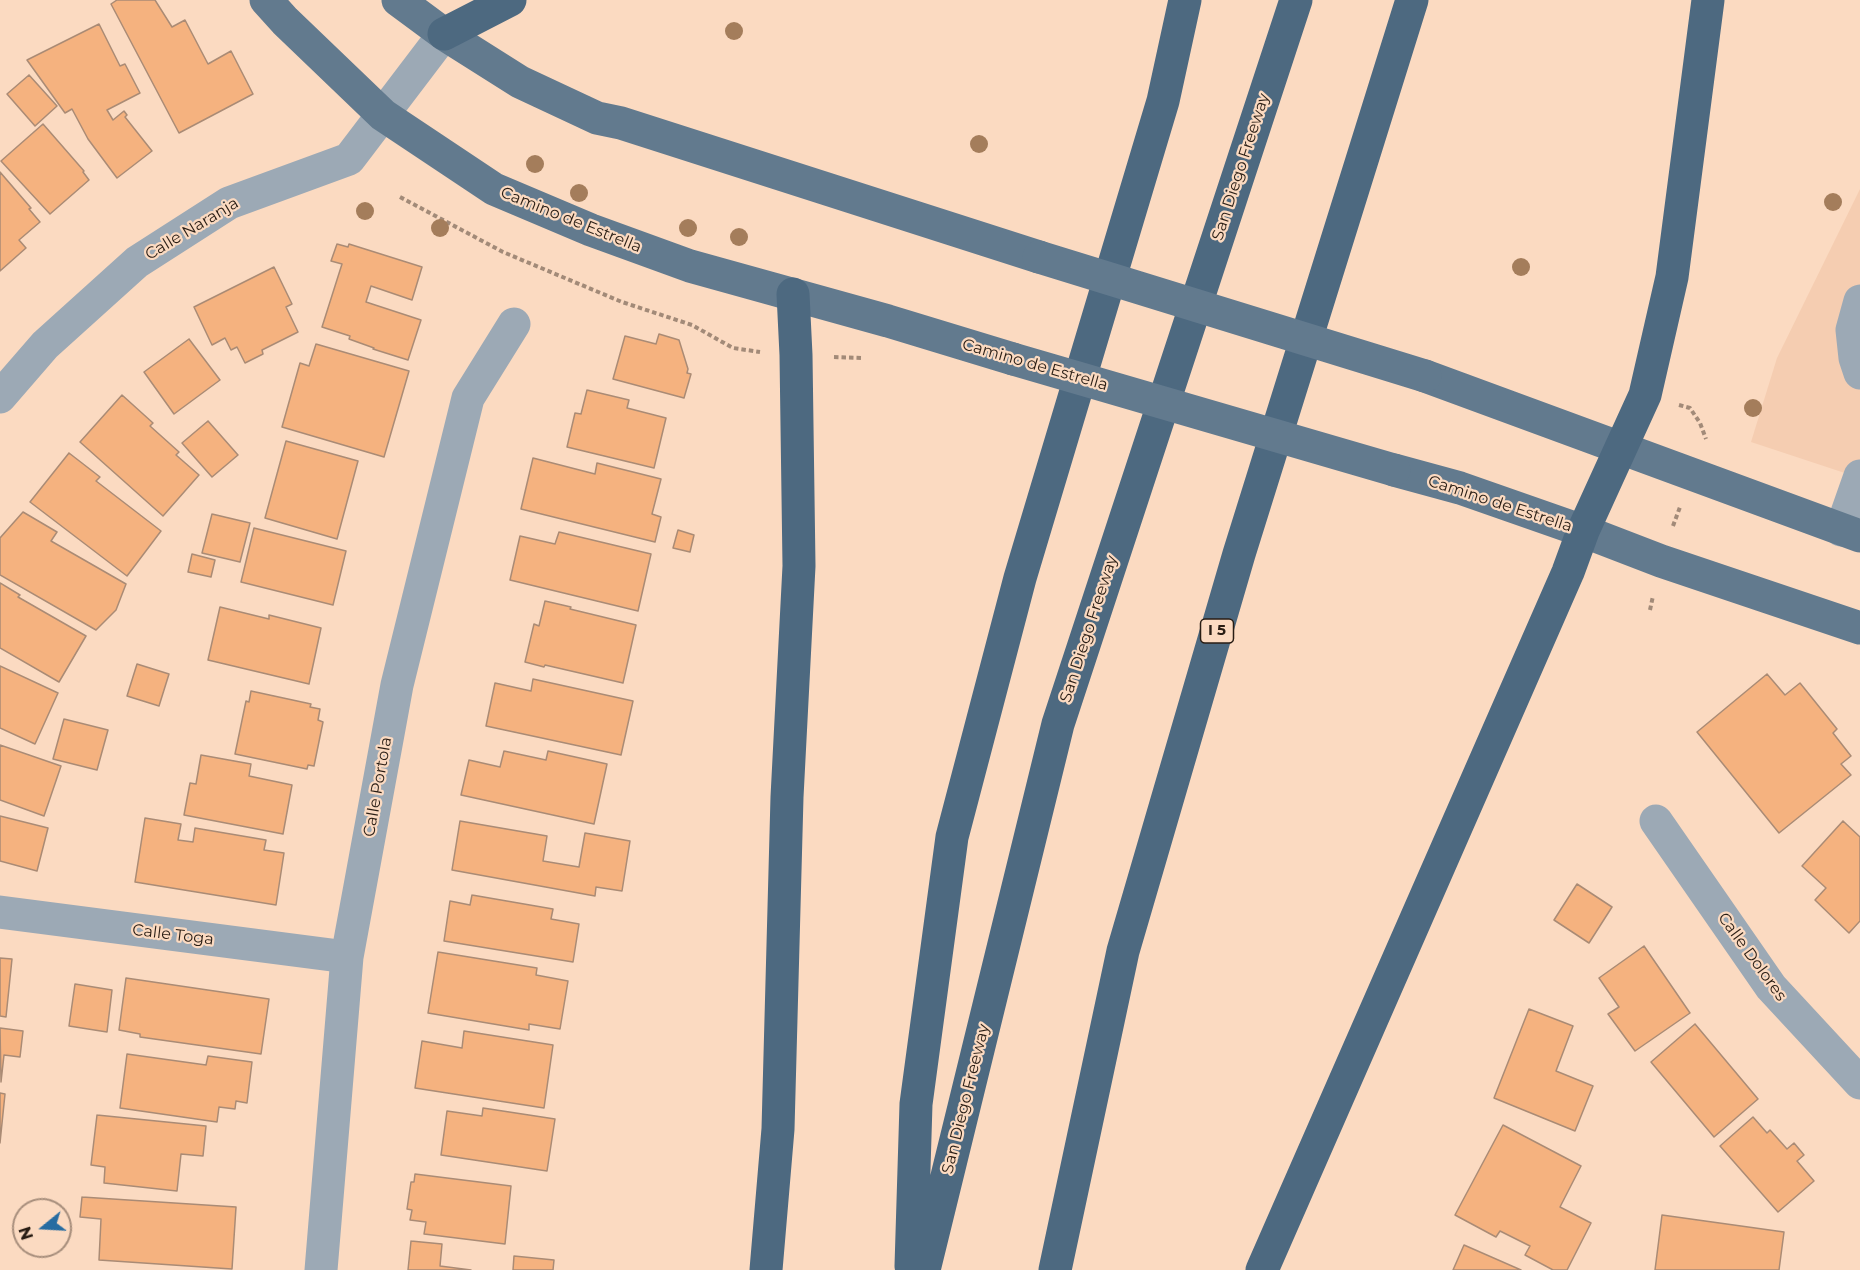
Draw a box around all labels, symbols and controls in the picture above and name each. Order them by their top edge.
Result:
street label: San Diego Freeway [1208,91,1274,243]
street label: Camino de Estrella [498,183,644,257]
street label: Calle Naranja [142,194,242,264]
street label: Camino de Estrella [960,335,1110,395]
street label: Camino de Estrella [1425,472,1575,536]
street label: San Diego Freeway [1056,553,1122,705]
road number: I 5 [1200,619,1234,643]
street label: Calle Portola [360,736,396,838]
street label: Calle Dolores [1714,909,1790,1005]
street label: Calle Toga [131,920,215,950]
street label: San Diego Freeway [938,1022,994,1176]
north arrow [12,1198,72,1258]
text: N [15,1224,37,1242]

